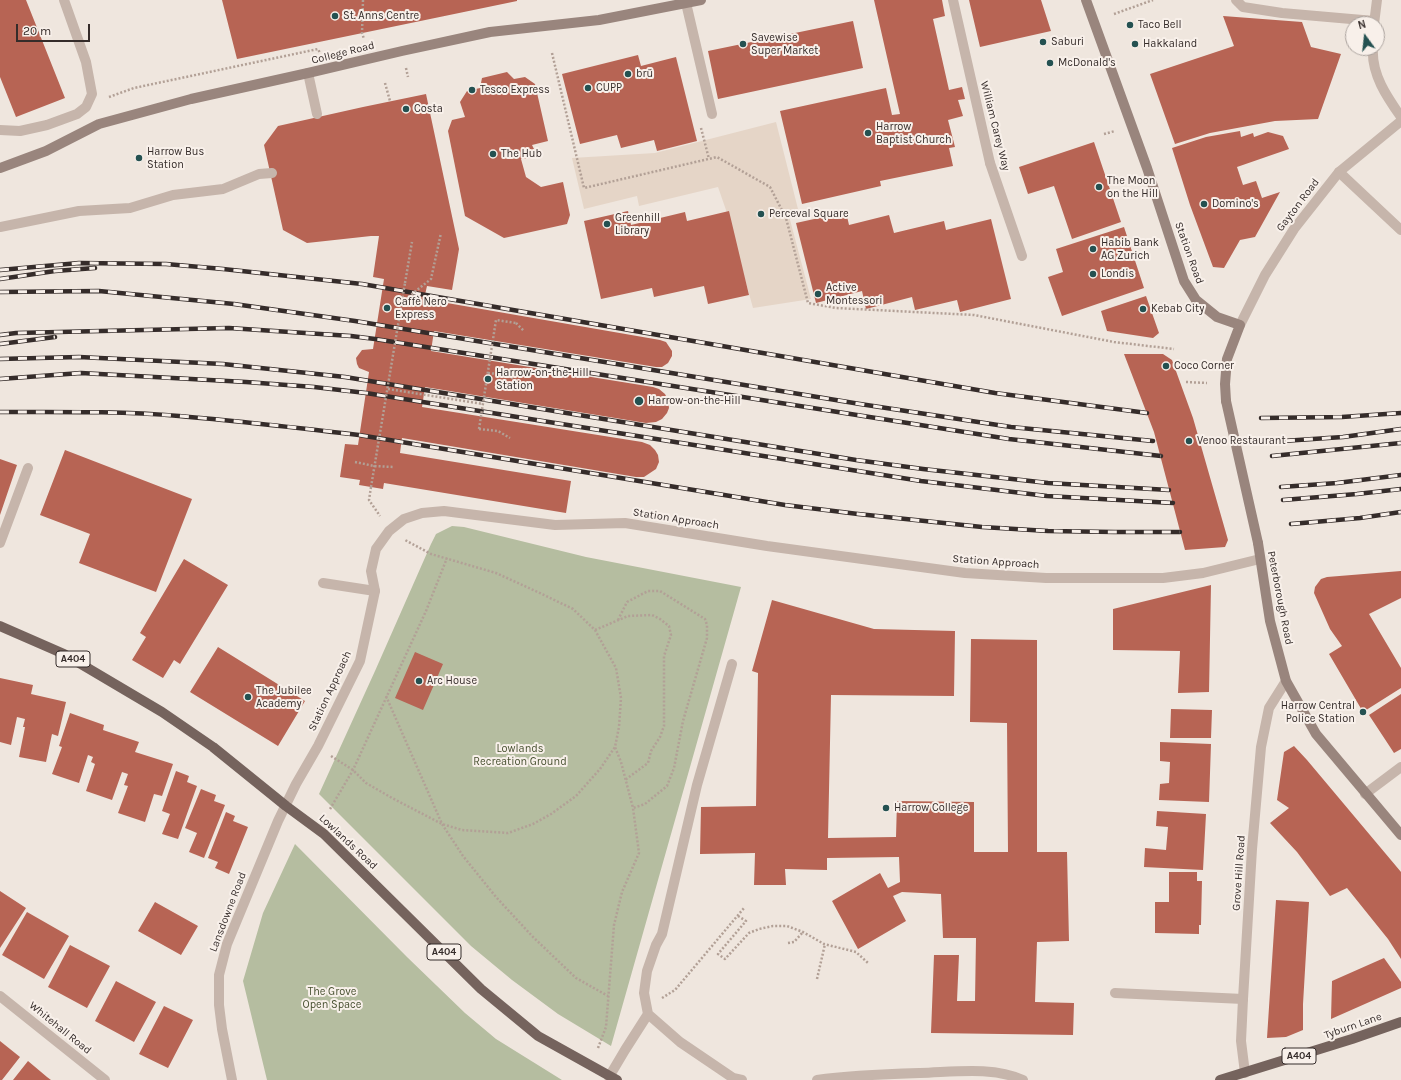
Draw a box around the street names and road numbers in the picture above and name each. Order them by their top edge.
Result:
street label: College Road [310,39,376,67]
street label: William Carey Way [977,80,1013,172]
street label: Gayton Road [1274,176,1322,234]
street label: Station Road [1172,220,1206,286]
street label: Station Approach [632,506,720,532]
street label: Peterborough Road [1264,550,1296,646]
street label: Station Approach [952,552,1040,572]
street label: Station Approach [306,649,354,733]
road number: A404 [56,651,90,667]
street label: Lowlands Road [316,812,380,872]
street label: Grove Hill Road [1230,835,1248,911]
street label: Lansdowne Road [207,870,249,954]
road number: A404 [427,944,461,960]
street label: Whitehall Road [26,999,94,1057]
street label: Tyburn Lane [1323,1010,1383,1042]
road number: A404 [1282,1048,1316,1064]

